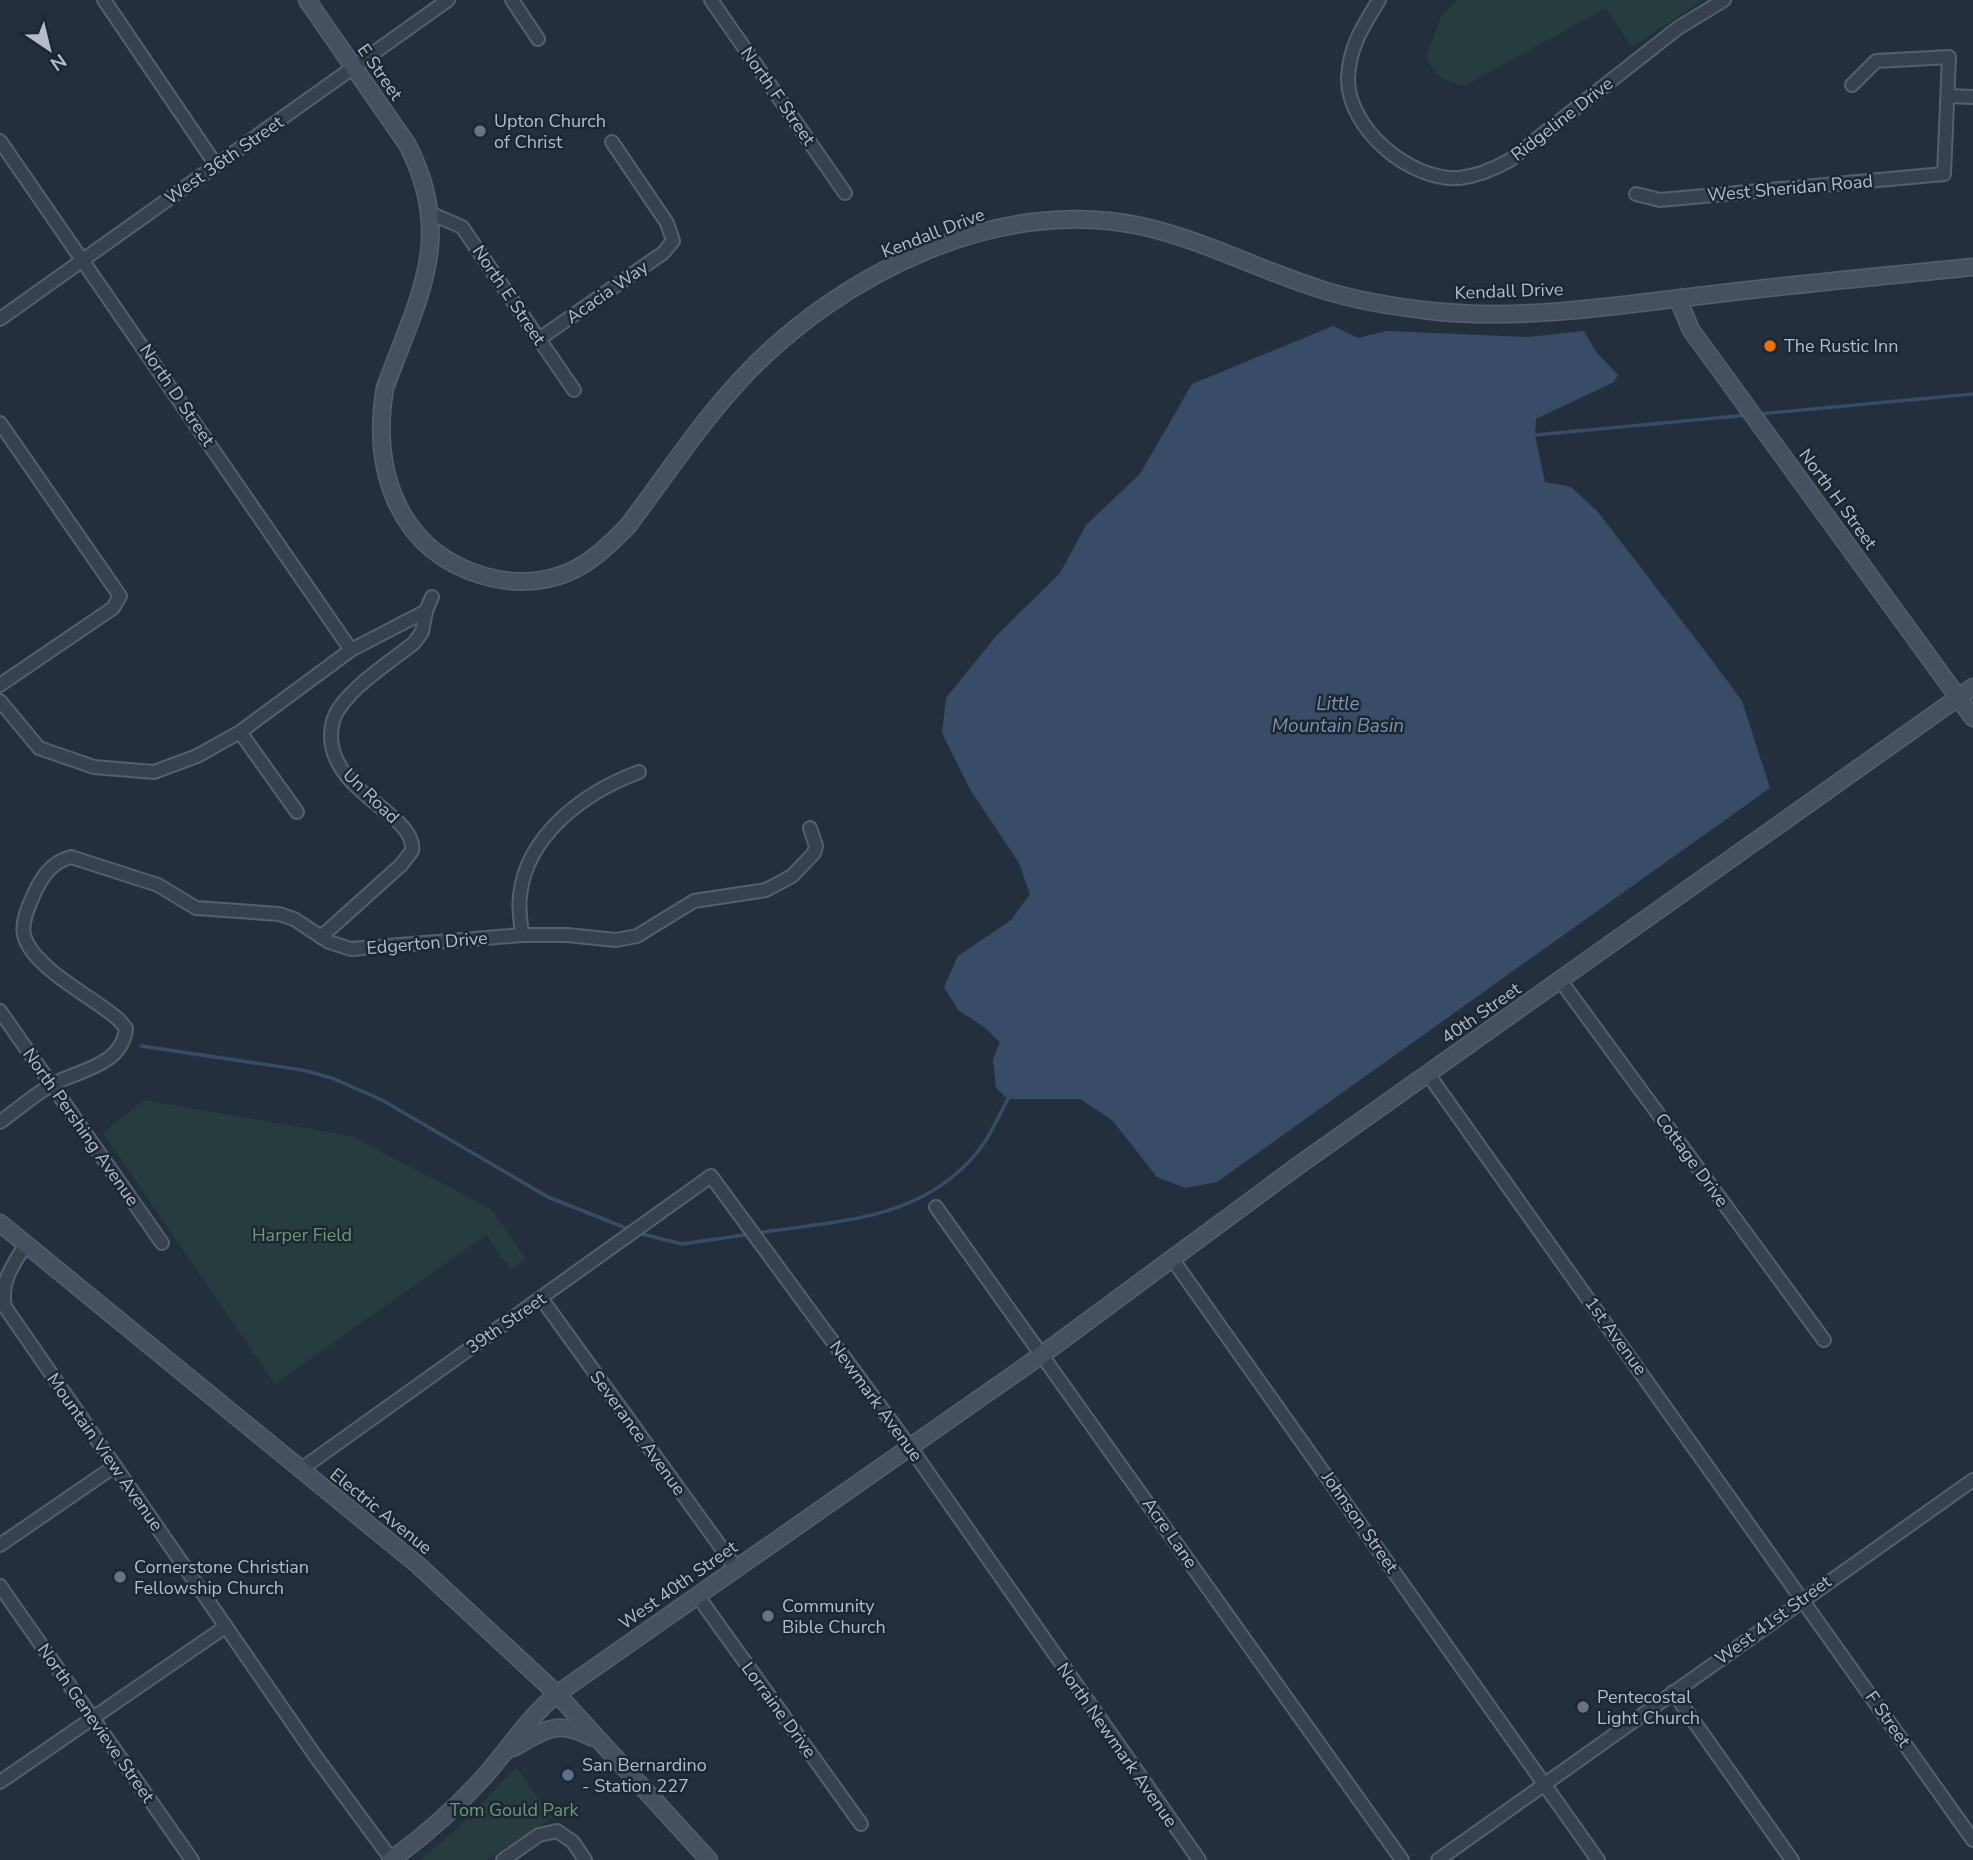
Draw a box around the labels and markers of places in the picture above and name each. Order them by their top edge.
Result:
place label: Upton Church of Christ [494,109,606,154]
marker: Upton Church of Christ [472,123,488,139]
place label: The Rustic Inn [1784,334,1898,358]
marker: The Rustic Inn [1762,338,1778,354]
place label: Cornerstone Christian Fellowship Church [134,1555,309,1600]
marker: Cornerstone Christian Fellowship Church [112,1569,128,1585]
place label: Community Bible Church [782,1594,886,1639]
marker: Community Bible Church [760,1608,776,1624]
place label: Pentecostal Light Church [1597,1685,1700,1730]
marker: Pentecostal Light Church [1575,1699,1591,1715]
place label: San Bernardino - Station 227 [582,1753,707,1798]
marker: San Bernardino - Station 227 [560,1767,576,1783]

